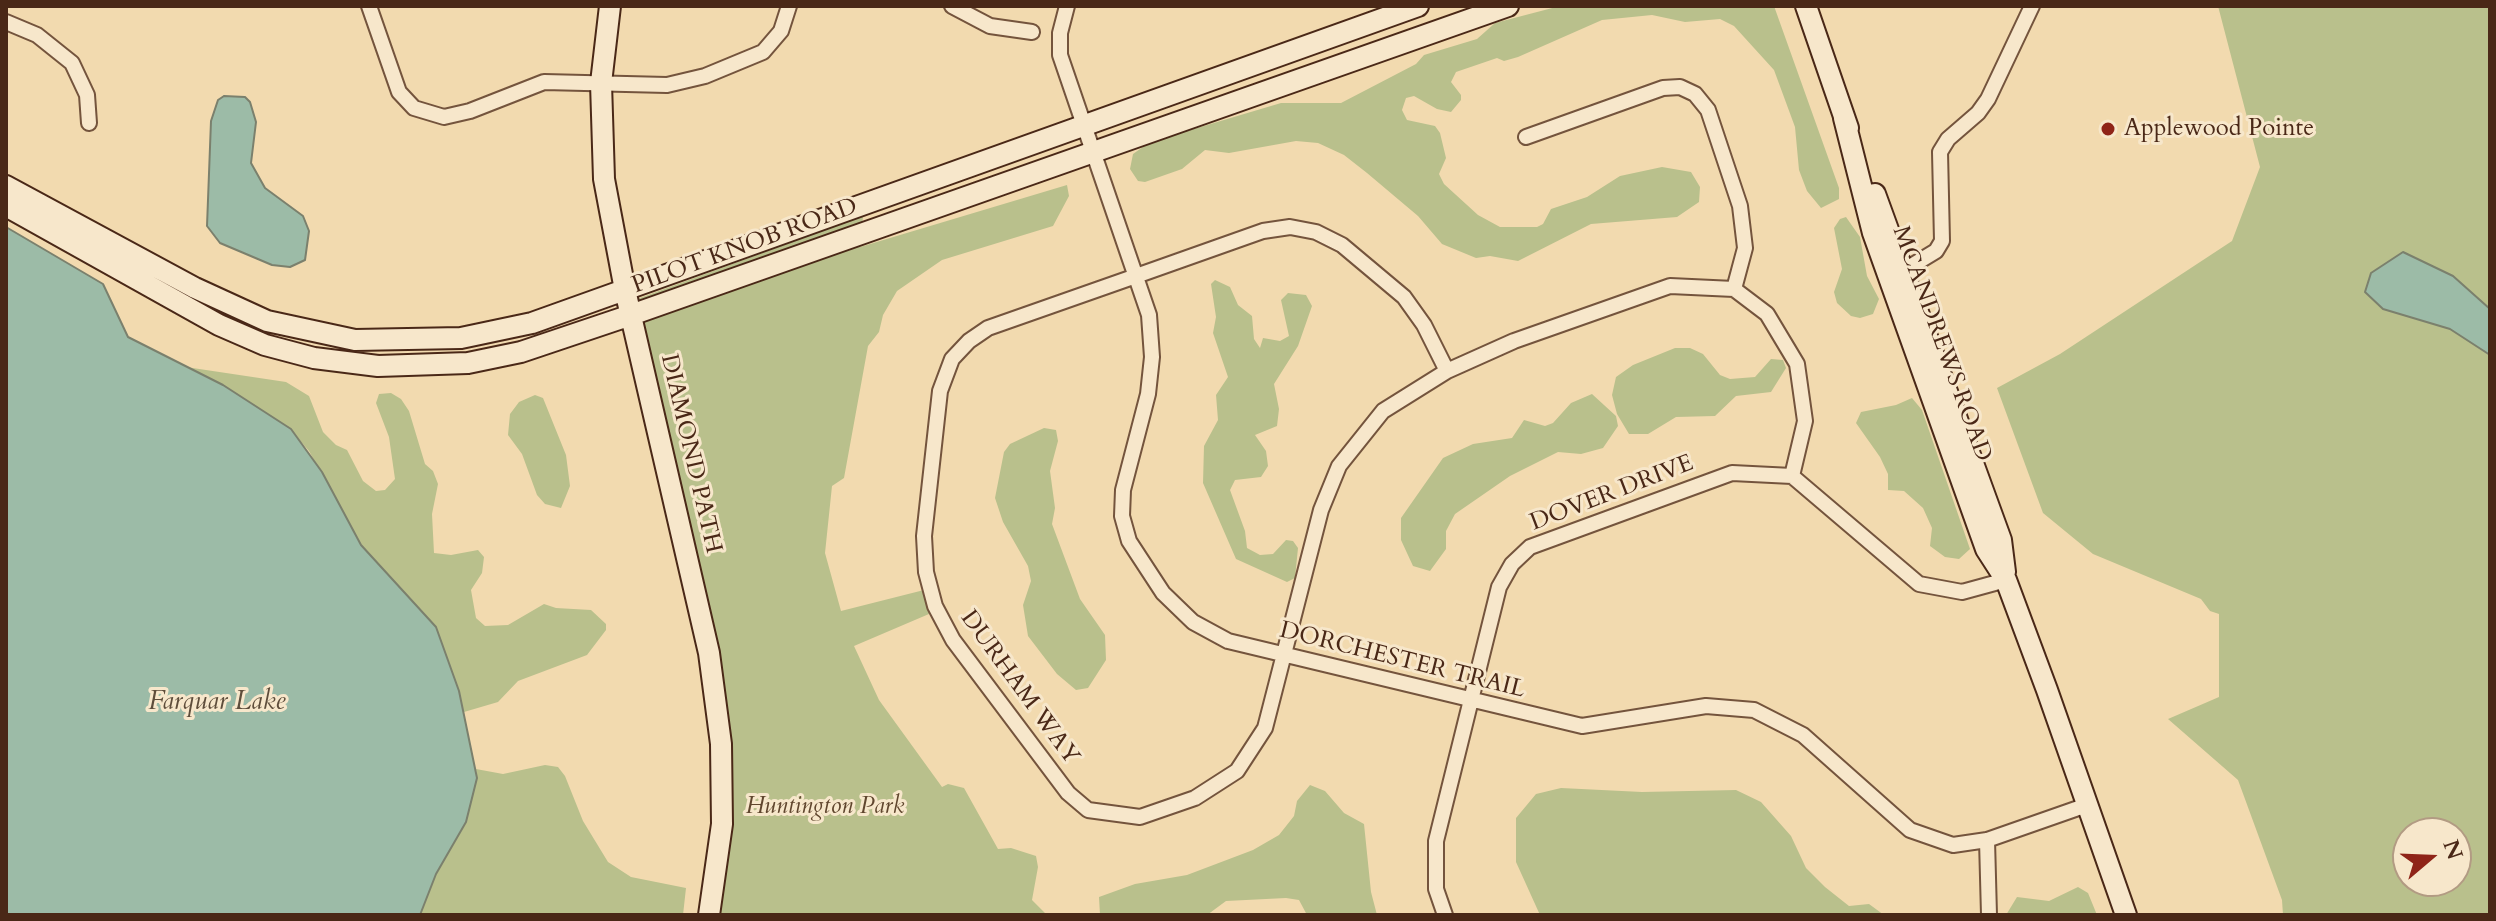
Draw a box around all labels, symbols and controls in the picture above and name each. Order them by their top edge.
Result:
place label: Applewood Pointe [2124,115,2314,143]
marker: Applewood Pointe [2099,120,2117,138]
street label: PILOT KNOB ROAD [629,193,861,301]
street label: MCANDREWS ROAD [1885,222,1997,466]
street label: DIAMOND PATH [653,352,727,556]
street label: DOVER DRIVE [1526,450,1698,538]
street label: DURHAM WAY [953,605,1085,771]
street label: DORCHESTER TRAIL [1276,617,1528,705]
water label: Farquar Lake [148,687,286,719]
park label: Huntington Park [746,793,904,821]
north arrow [2392,817,2472,897]
text: N [2436,836,2470,864]

